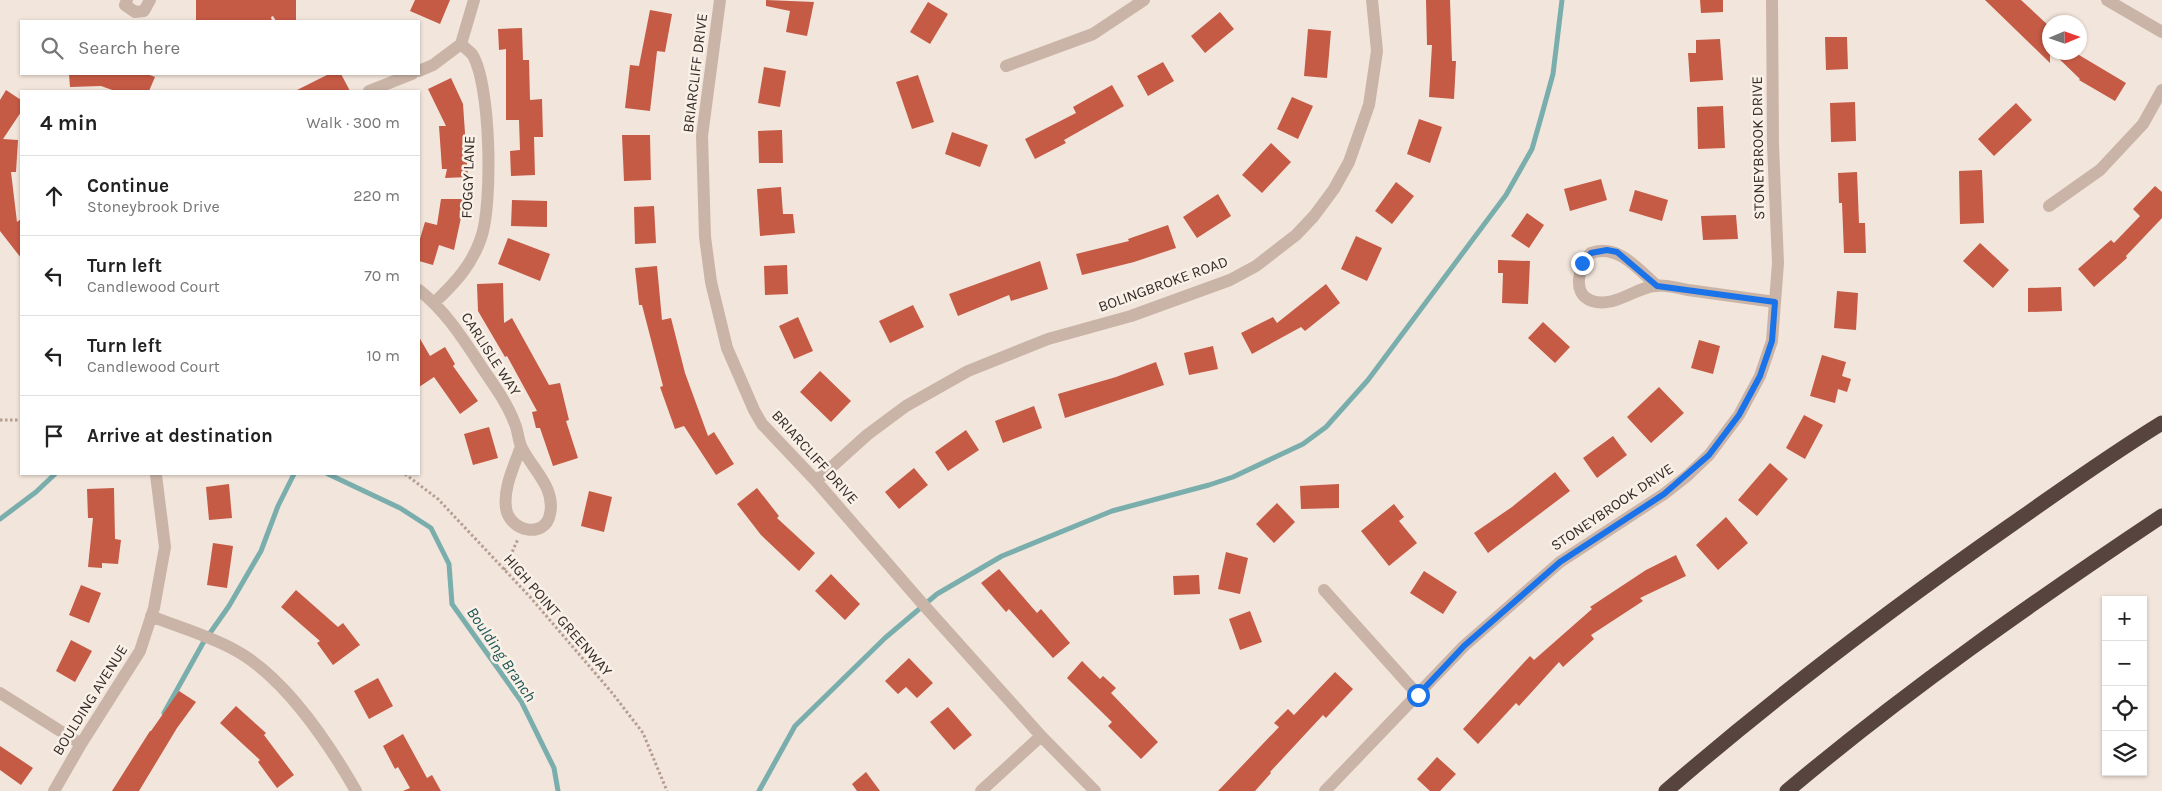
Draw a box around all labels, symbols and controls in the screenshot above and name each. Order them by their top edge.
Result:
street label: BRIARCLIFF DRIVE [679,12,711,134]
north arrow [2042,15,2087,60]
search box [20,20,420,75]
icon: search [38,34,66,62]
text: Search here [78,37,180,59]
street label: STONEYBROOK DRIVE [1748,76,1768,220]
text: 4 min [40,111,98,135]
text: Walk · 300 m [306,113,400,132]
street label: FOGGY LANE [458,135,478,219]
text: Continue [87,175,169,197]
icon: ahead [40,182,68,210]
text: 220 m [353,186,400,205]
text: Stoneybrook Drive [87,197,220,216]
street label: BOLINGBROKE ROAD [1096,252,1230,316]
route end [1571,252,1594,275]
text: Turn left [87,255,162,277]
icon: left [40,262,68,290]
text: 70 m [364,266,400,285]
text: Candlewood Court [87,277,220,296]
street label: CARLISLE WAY [457,309,525,400]
text: Turn left [87,335,162,357]
icon: left [40,342,68,370]
text: 10 m [366,346,400,365]
text: Candlewood Court [87,357,220,376]
street label: BRIARCLIFF DRIVE [768,406,862,508]
icon: arrive [40,422,68,450]
text: Arrive at destination [87,425,273,447]
street label: STONEYBROOK DRIVE [1547,459,1677,555]
street label: HIGH POINT GREENWAY [500,550,617,680]
map controls [2102,596,2147,776]
button: + [2102,596,2147,641]
water label: Boulding Branch [463,603,540,705]
street label: BOULDING AVENUE [49,641,131,759]
button: − [2102,641,2147,686]
route start [1407,684,1430,707]
button: locate [2102,686,2147,731]
button: layers [2102,731,2147,776]

